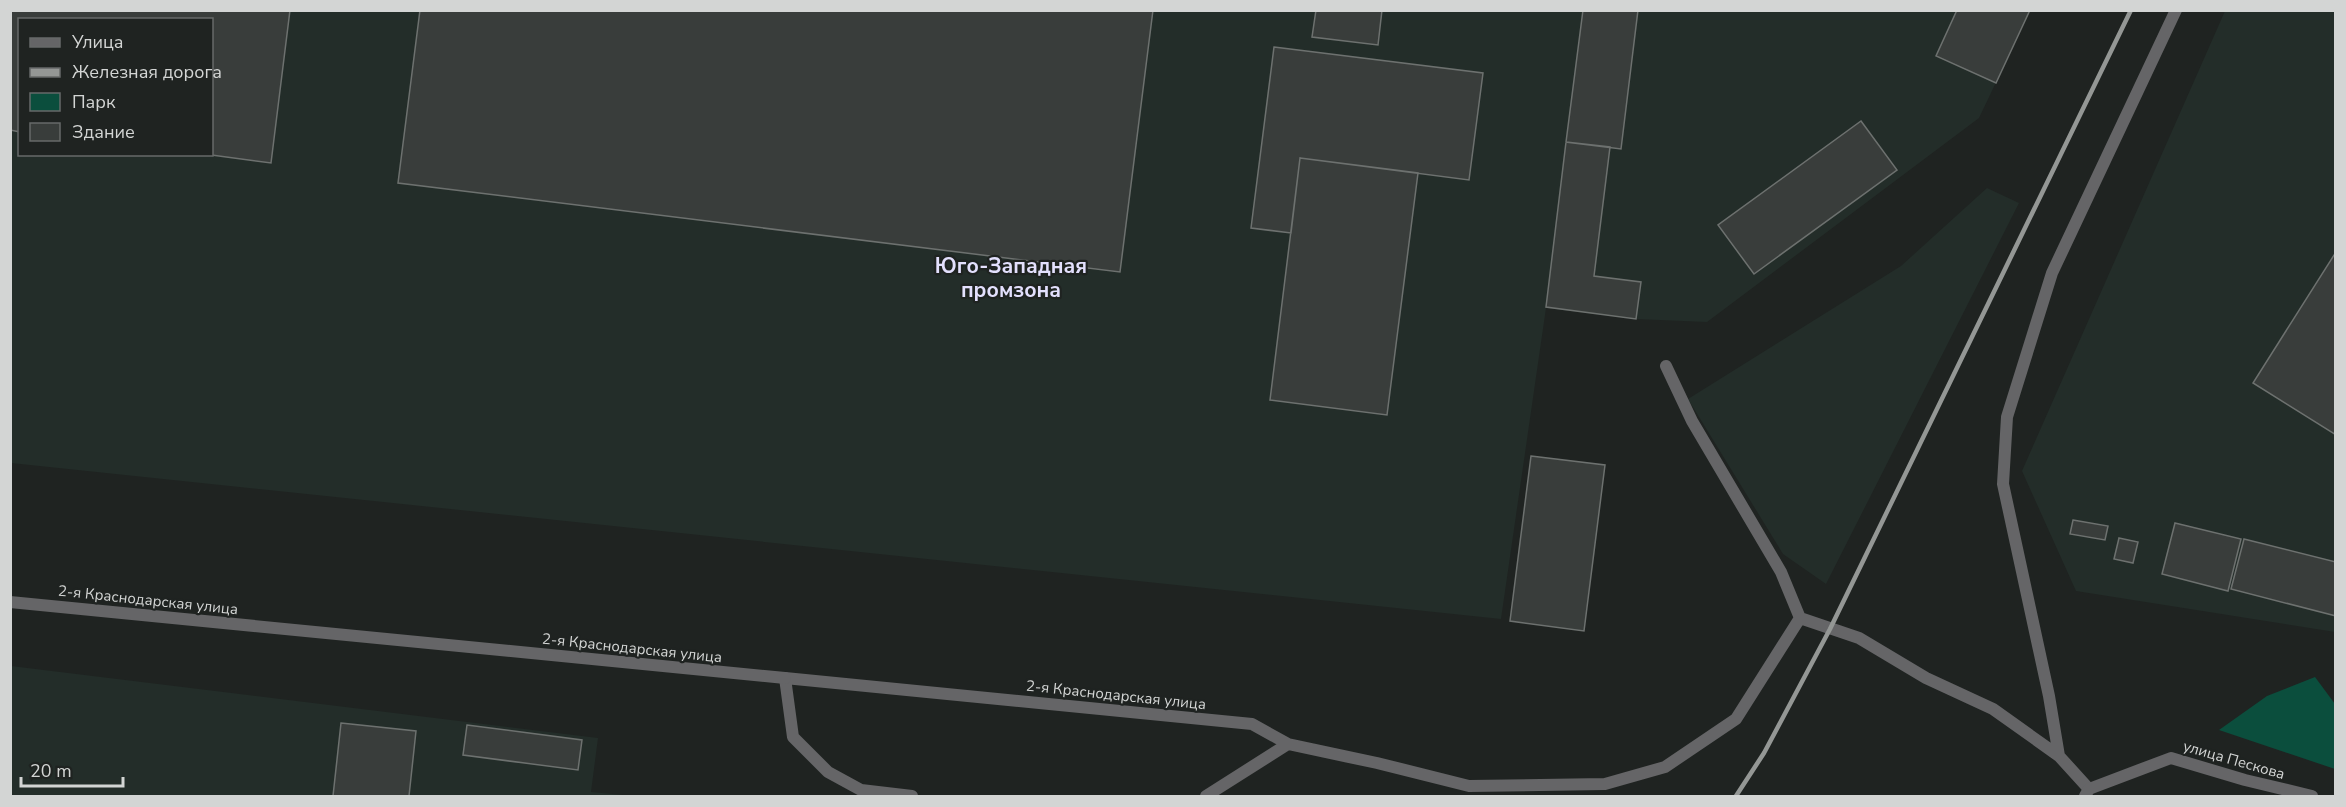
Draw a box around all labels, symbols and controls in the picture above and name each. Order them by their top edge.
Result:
legend [18,18,213,156]
text: Улица [71,30,123,54]
text: Железная дорога [72,60,222,84]
text: Парк [72,90,116,114]
text: Здание [72,120,135,144]
district label: Юго-Западная промзона [935,252,1087,304]
street label: 2-я Краснодарская улица [57,581,239,619]
street label: 2-я Краснодарская улица [541,629,723,667]
street label: 2-я Краснодарская улица [1025,676,1207,714]
street label: улица Пескова [2181,736,2287,784]
scale bar [21,750,123,788]
text: 20 m [30,759,72,783]

